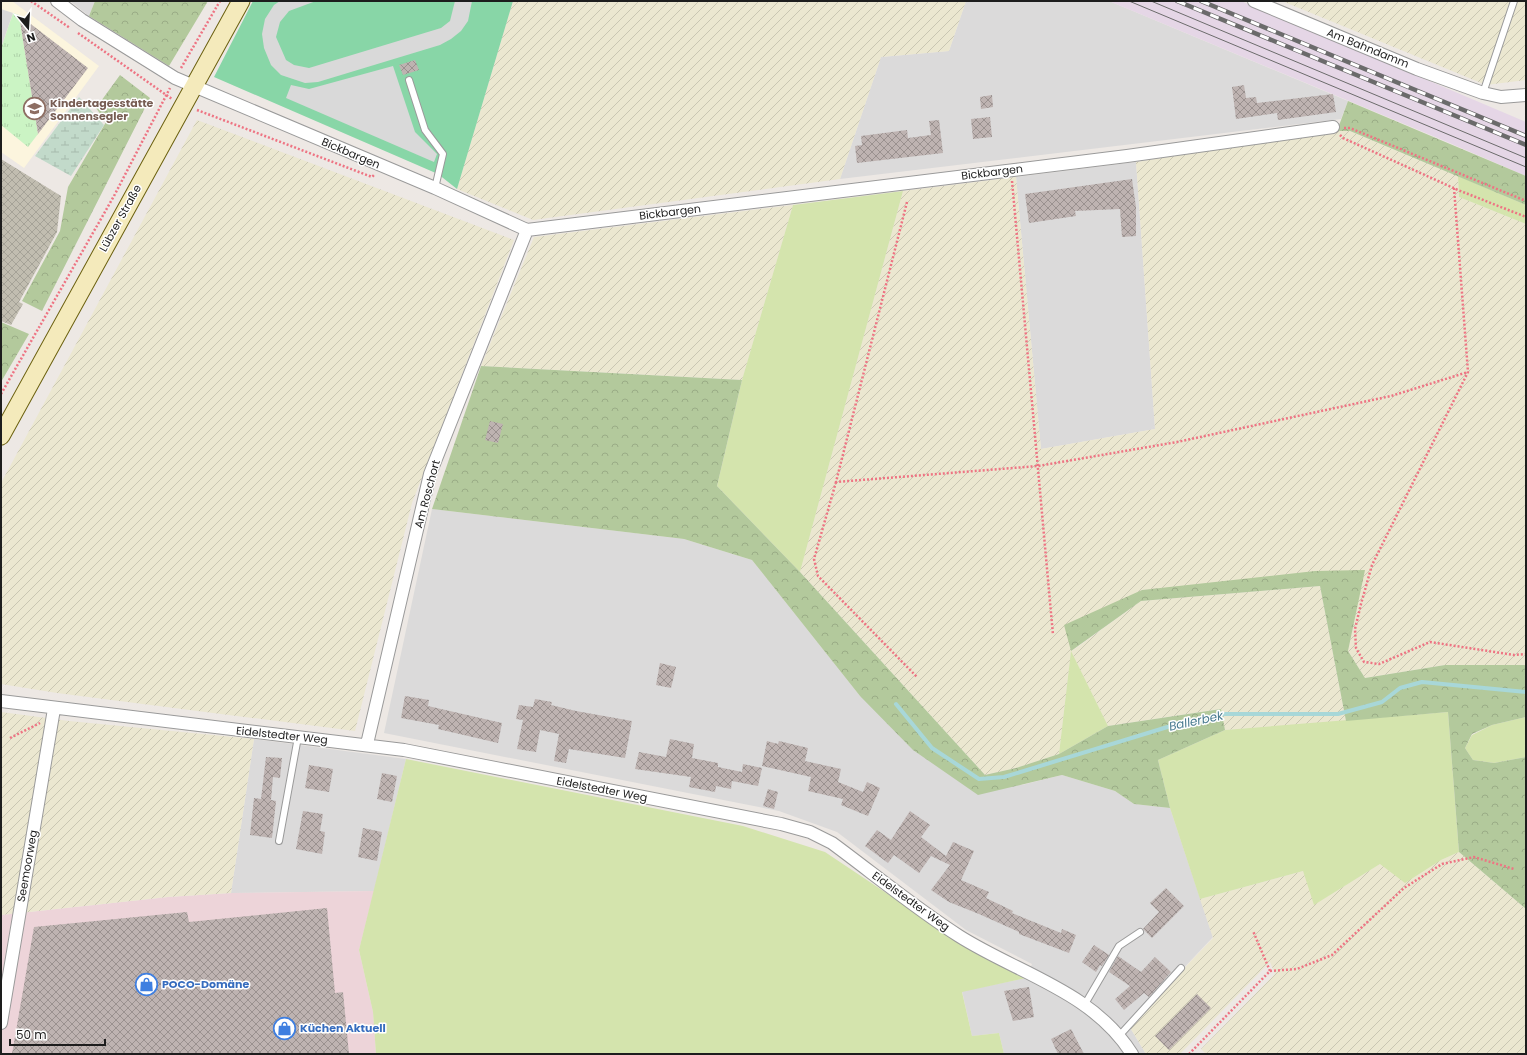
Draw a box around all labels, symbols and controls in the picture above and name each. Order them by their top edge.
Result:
north arrow [8,8,48,48]
street label: Am Bahndamm [1324,24,1412,72]
text: N [25,29,38,46]
place label: Kindertagesstätte Sonnensegler [50,95,154,124]
school or university icon: Kindertagesstätte Sonnensegler [21,96,47,122]
street label: Bickbargen [319,134,383,172]
street label: Bickbargen [960,160,1024,184]
street label: Lübzer Straße [95,181,145,254]
street label: Bickbargen [638,200,702,224]
street label: Am Roschort [410,458,444,530]
water label: Ballerbek [1167,706,1225,735]
street label: Eidelstedter Weg [235,722,329,748]
street label: Eidelstedter Weg [555,772,649,806]
street label: Seemoorweg [13,829,41,903]
street label: Eidelstedter Weg [869,867,953,935]
shop icon: POCO-Domäne [134,971,160,997]
place label: POCO-Domäne [162,976,249,992]
shop icon: Küchen Aktuell [272,1015,298,1041]
place label: Küchen Aktuell [300,1020,386,1036]
scale bar [10,1021,105,1047]
text: 50 m [16,1026,47,1043]

